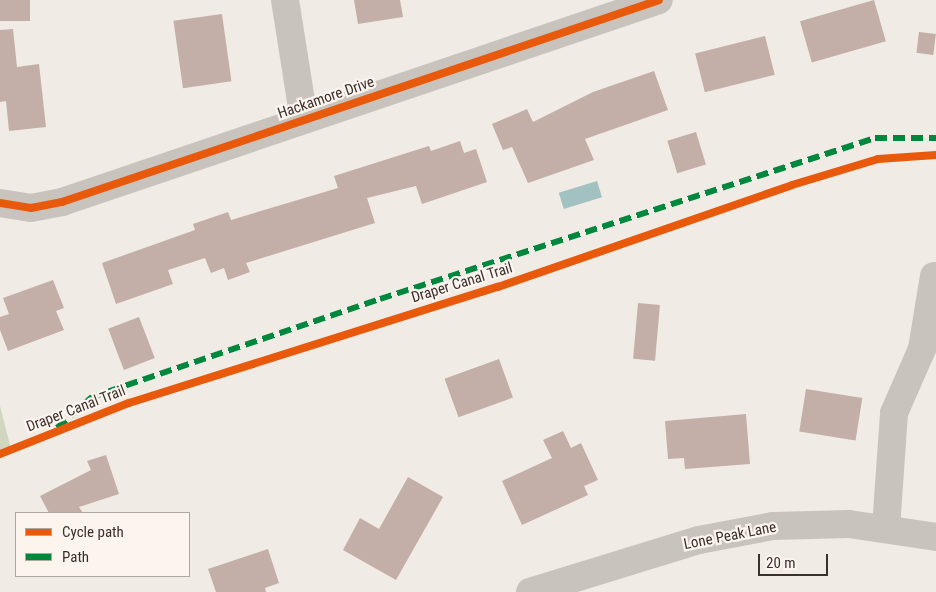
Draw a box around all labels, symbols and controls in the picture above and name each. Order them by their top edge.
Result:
street label: Hackamore Drive [275,73,377,123]
street label: Draper Canal Trail [409,259,515,307]
street label: Draper Canal Trail [24,382,128,436]
legend [15,512,190,577]
street label: Lone Peak Lane [682,518,778,554]
text: Cycle path [62,523,124,541]
scale bar [761,544,831,576]
text: Path [62,548,89,566]
text: 20 m [766,554,796,572]

